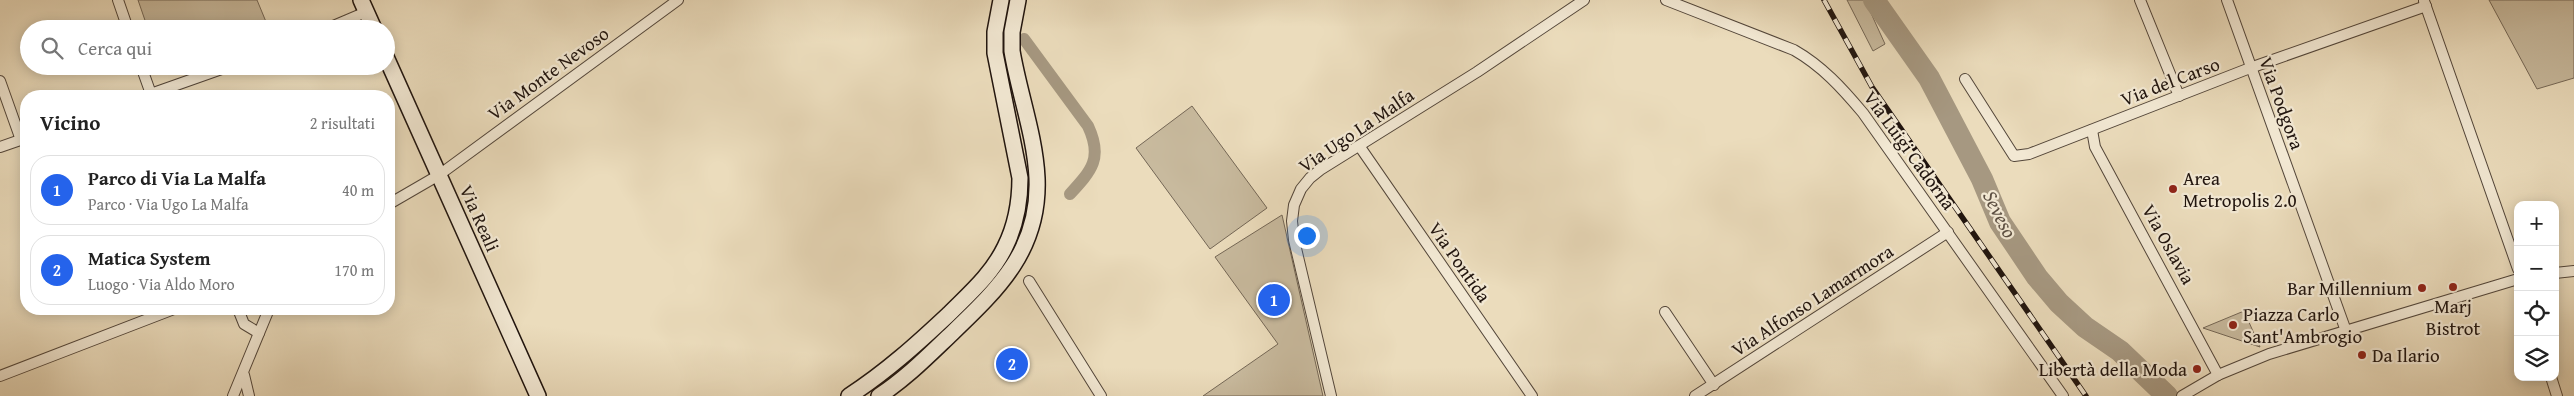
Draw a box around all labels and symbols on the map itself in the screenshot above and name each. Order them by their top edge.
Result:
street label: Via Monte Nevoso [482,19,614,127]
street label: Via del Carso [2116,49,2224,113]
street label: Via Podgora [2252,53,2312,153]
street label: Via Ugo La Malfa [1293,81,1419,179]
street label: Via Luigi Cadorna [1857,85,1963,215]
place label: Area Metropolis 2.0 [2183,164,2297,214]
street label: Via Reali [453,180,507,256]
marker: Area Metropolis 2.0 [2167,183,2179,195]
water label: Seveso [1976,185,2025,243]
street label: Via Oslavia [2135,199,2203,289]
street label: Via Pontida [1422,216,1498,308]
your location [1294,223,1320,249]
street label: Via Alfonso Lamarmora [1726,237,1899,363]
place label: Bar Millennium [2287,274,2412,302]
pin: 1 [1258,281,1290,319]
marker: Marj Bistrot [2447,281,2459,293]
marker: Bar Millennium [2416,282,2428,294]
place label: Marj Bistrot [2426,292,2480,342]
place label: Piazza Carlo Sant'Ambrogio [2243,300,2362,350]
marker: Piazza Carlo Sant'Ambrogio [2227,319,2239,331]
place label: Da Ilario [2372,341,2440,369]
pin: 2 [996,345,1028,383]
marker: Da Ilario [2356,349,2368,361]
place label: Libertà della Moda [2039,355,2187,383]
marker: Libertà della Moda [2191,363,2203,375]

